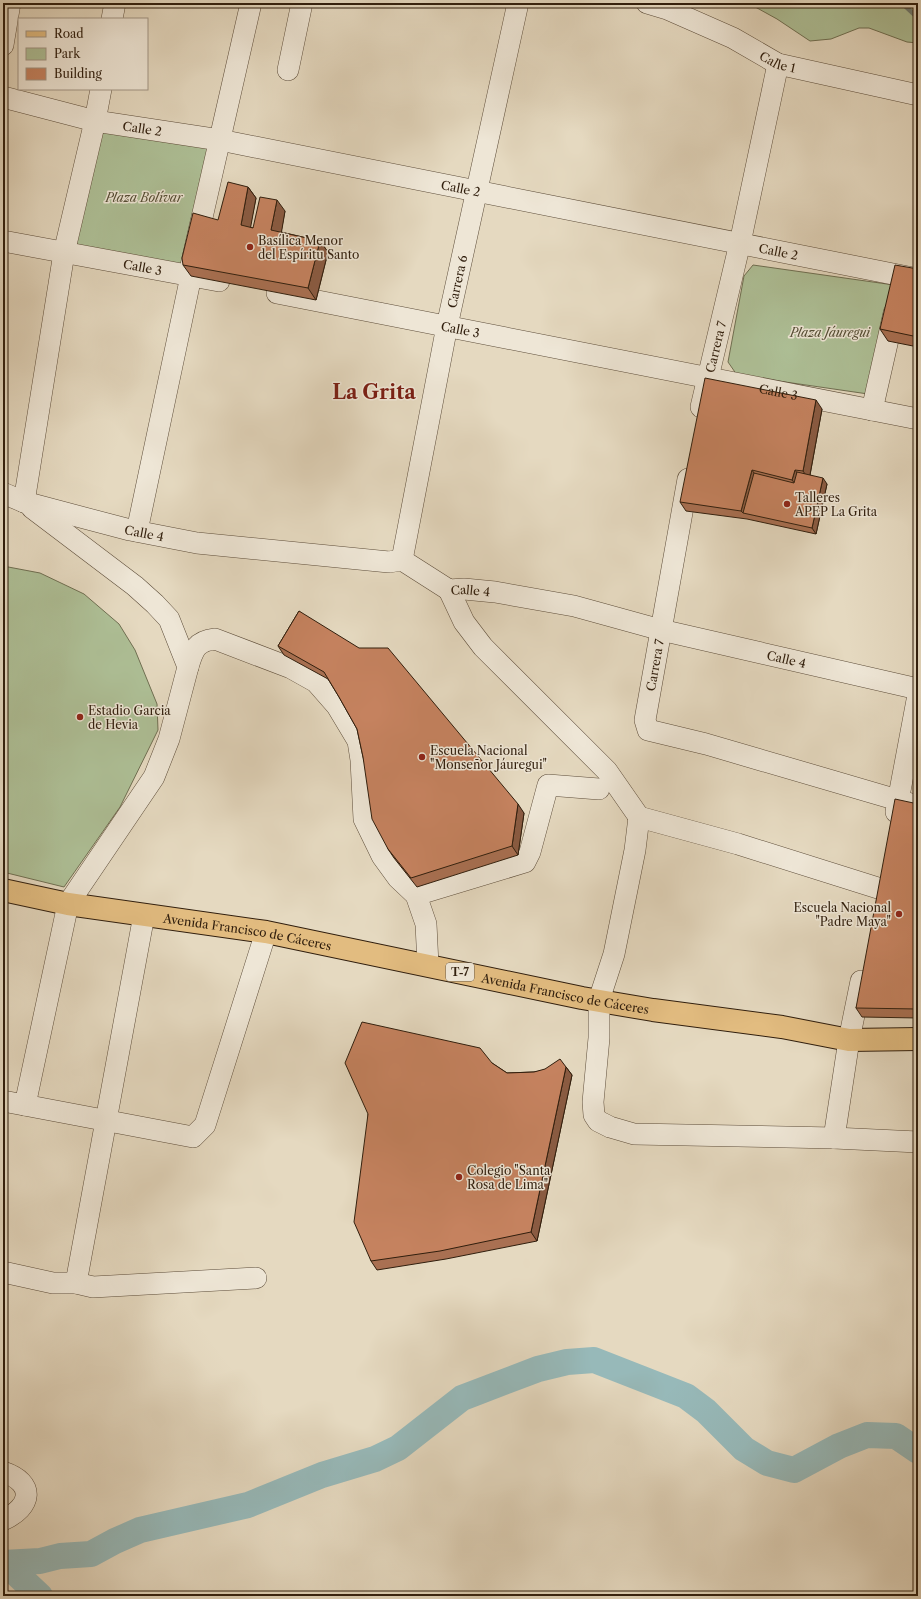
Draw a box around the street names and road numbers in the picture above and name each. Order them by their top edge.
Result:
street label: Calle 1 [757,48,797,75]
street label: Calle 2 [122,118,163,139]
street label: Calle 2 [440,177,482,199]
street label: Calle 2 [758,240,799,262]
street label: Carrera 6 [444,254,470,309]
street label: Calle 3 [122,256,163,278]
street label: Calle 3 [440,318,481,340]
street label: Carrera 7 [702,319,729,374]
street label: Calle 3 [758,380,799,403]
street label: Calle 4 [123,521,165,544]
street label: Calle 4 [450,581,491,599]
street label: Carrera 7 [643,638,667,692]
street label: Calle 4 [765,647,808,671]
street label: Avenida Francisco de Cáceres [161,910,333,953]
road number: T-7 [446,963,474,981]
street label: Avenida Francisco de Cáceres [479,969,650,1017]

